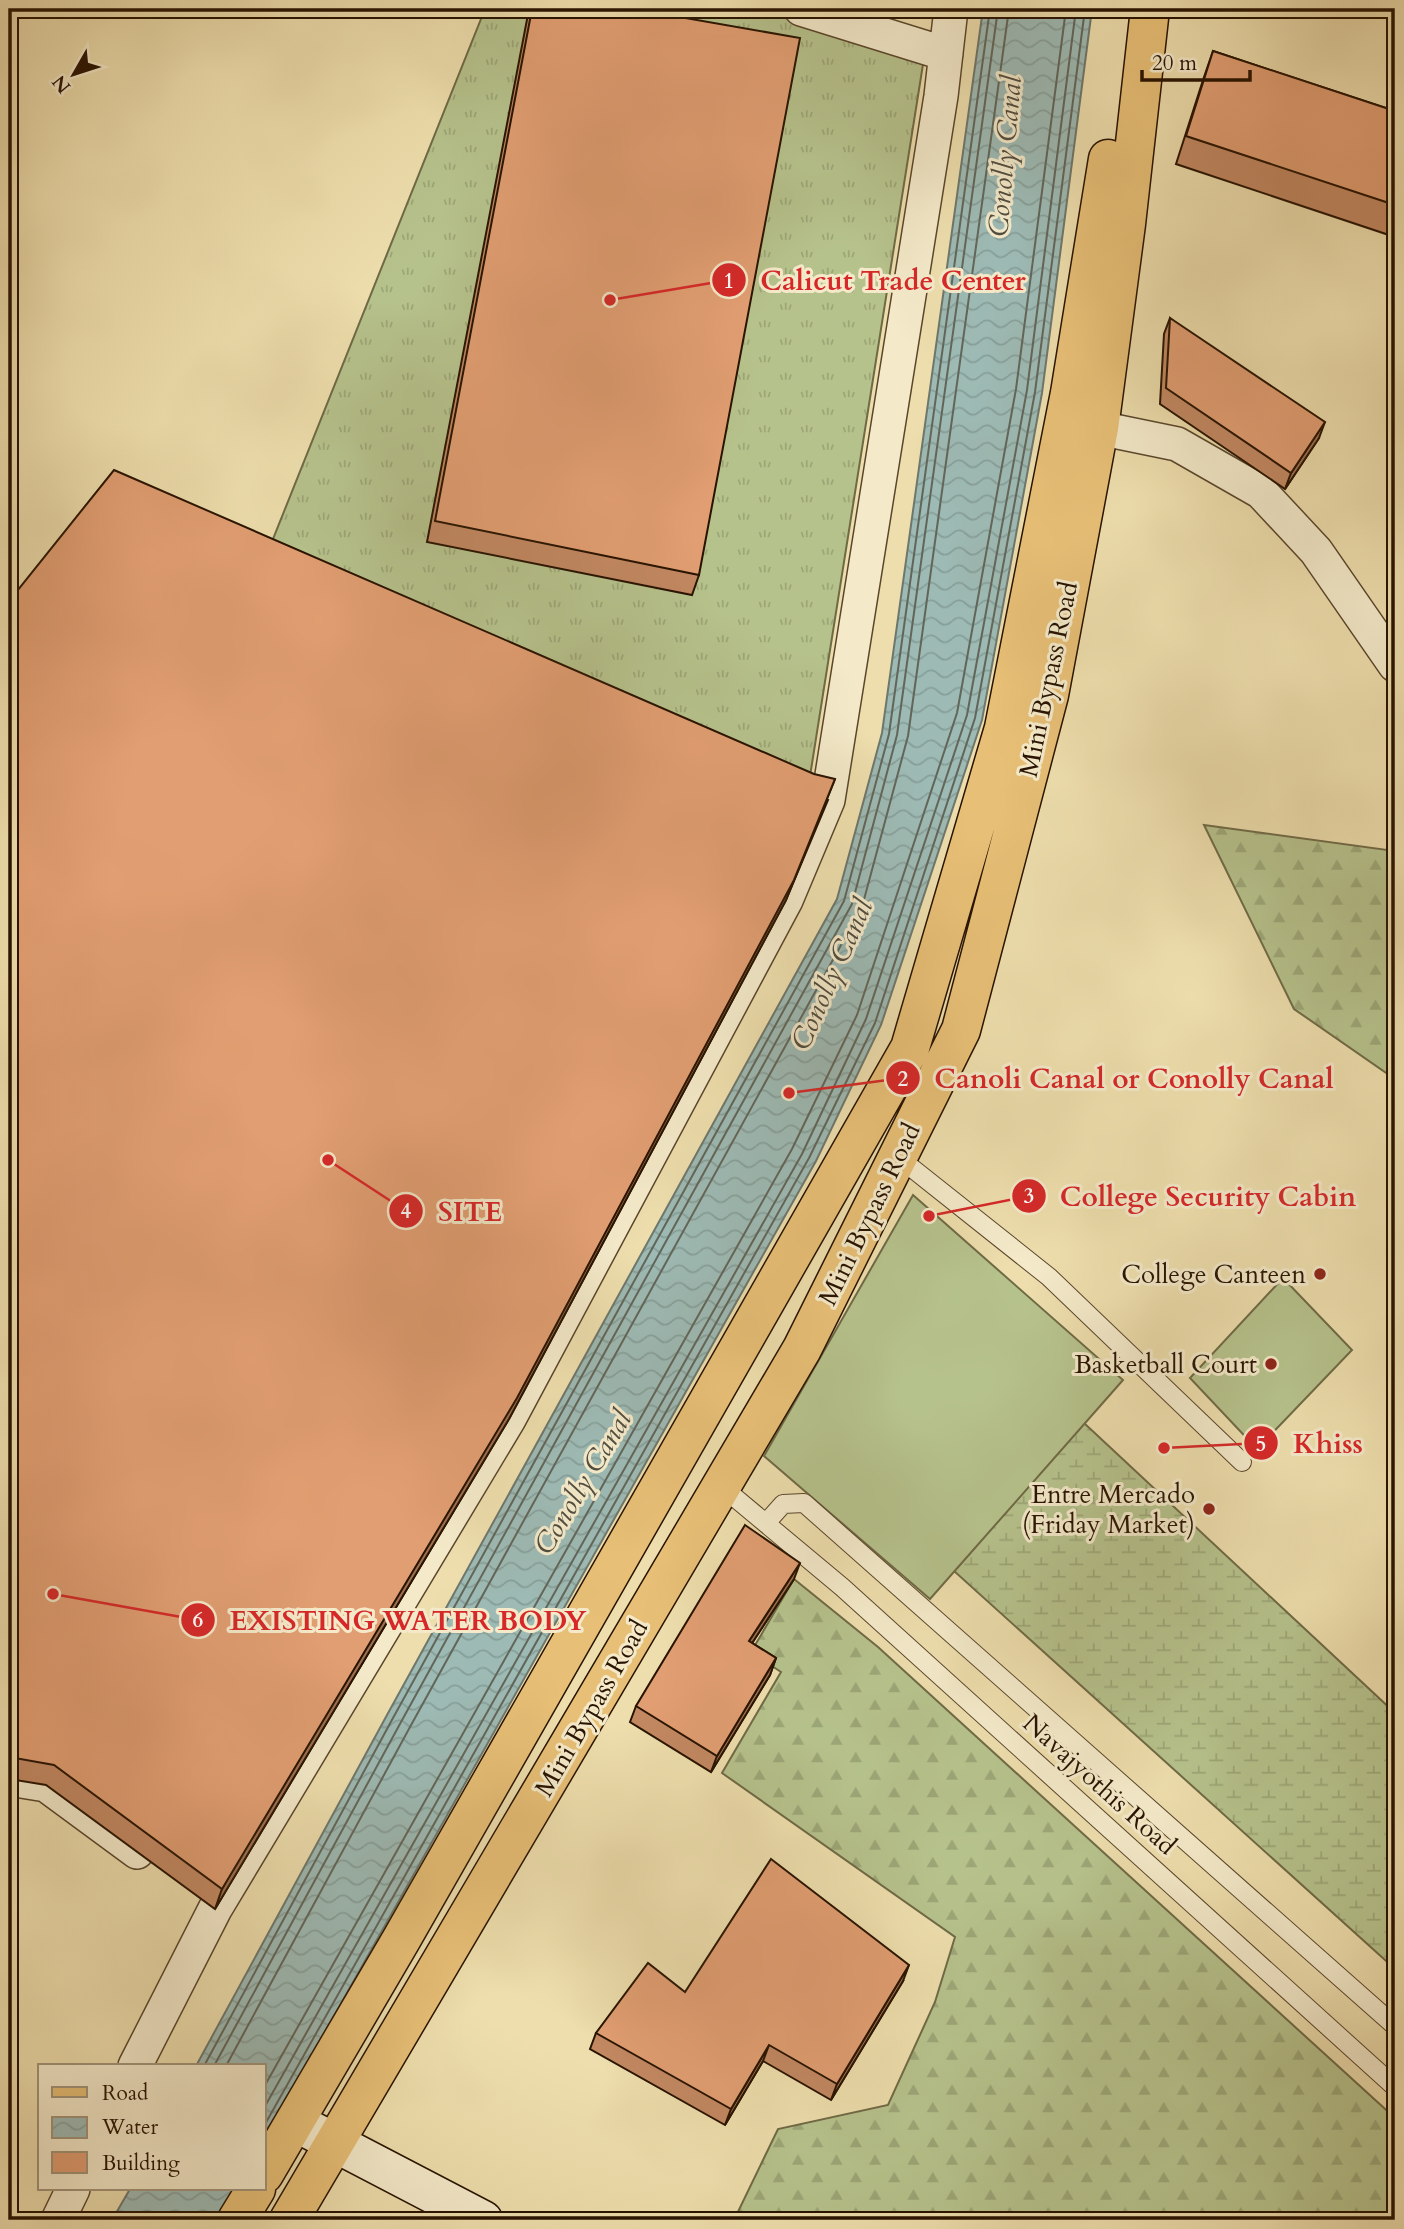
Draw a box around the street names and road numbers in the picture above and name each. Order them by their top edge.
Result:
street label: Mini Bypass Road [1011,578,1086,780]
street label: Mini Bypass Road [810,1117,929,1311]
street label: Mini Bypass Road [527,1613,656,1803]
street label: Navajyothis Road [1015,1706,1184,1863]

